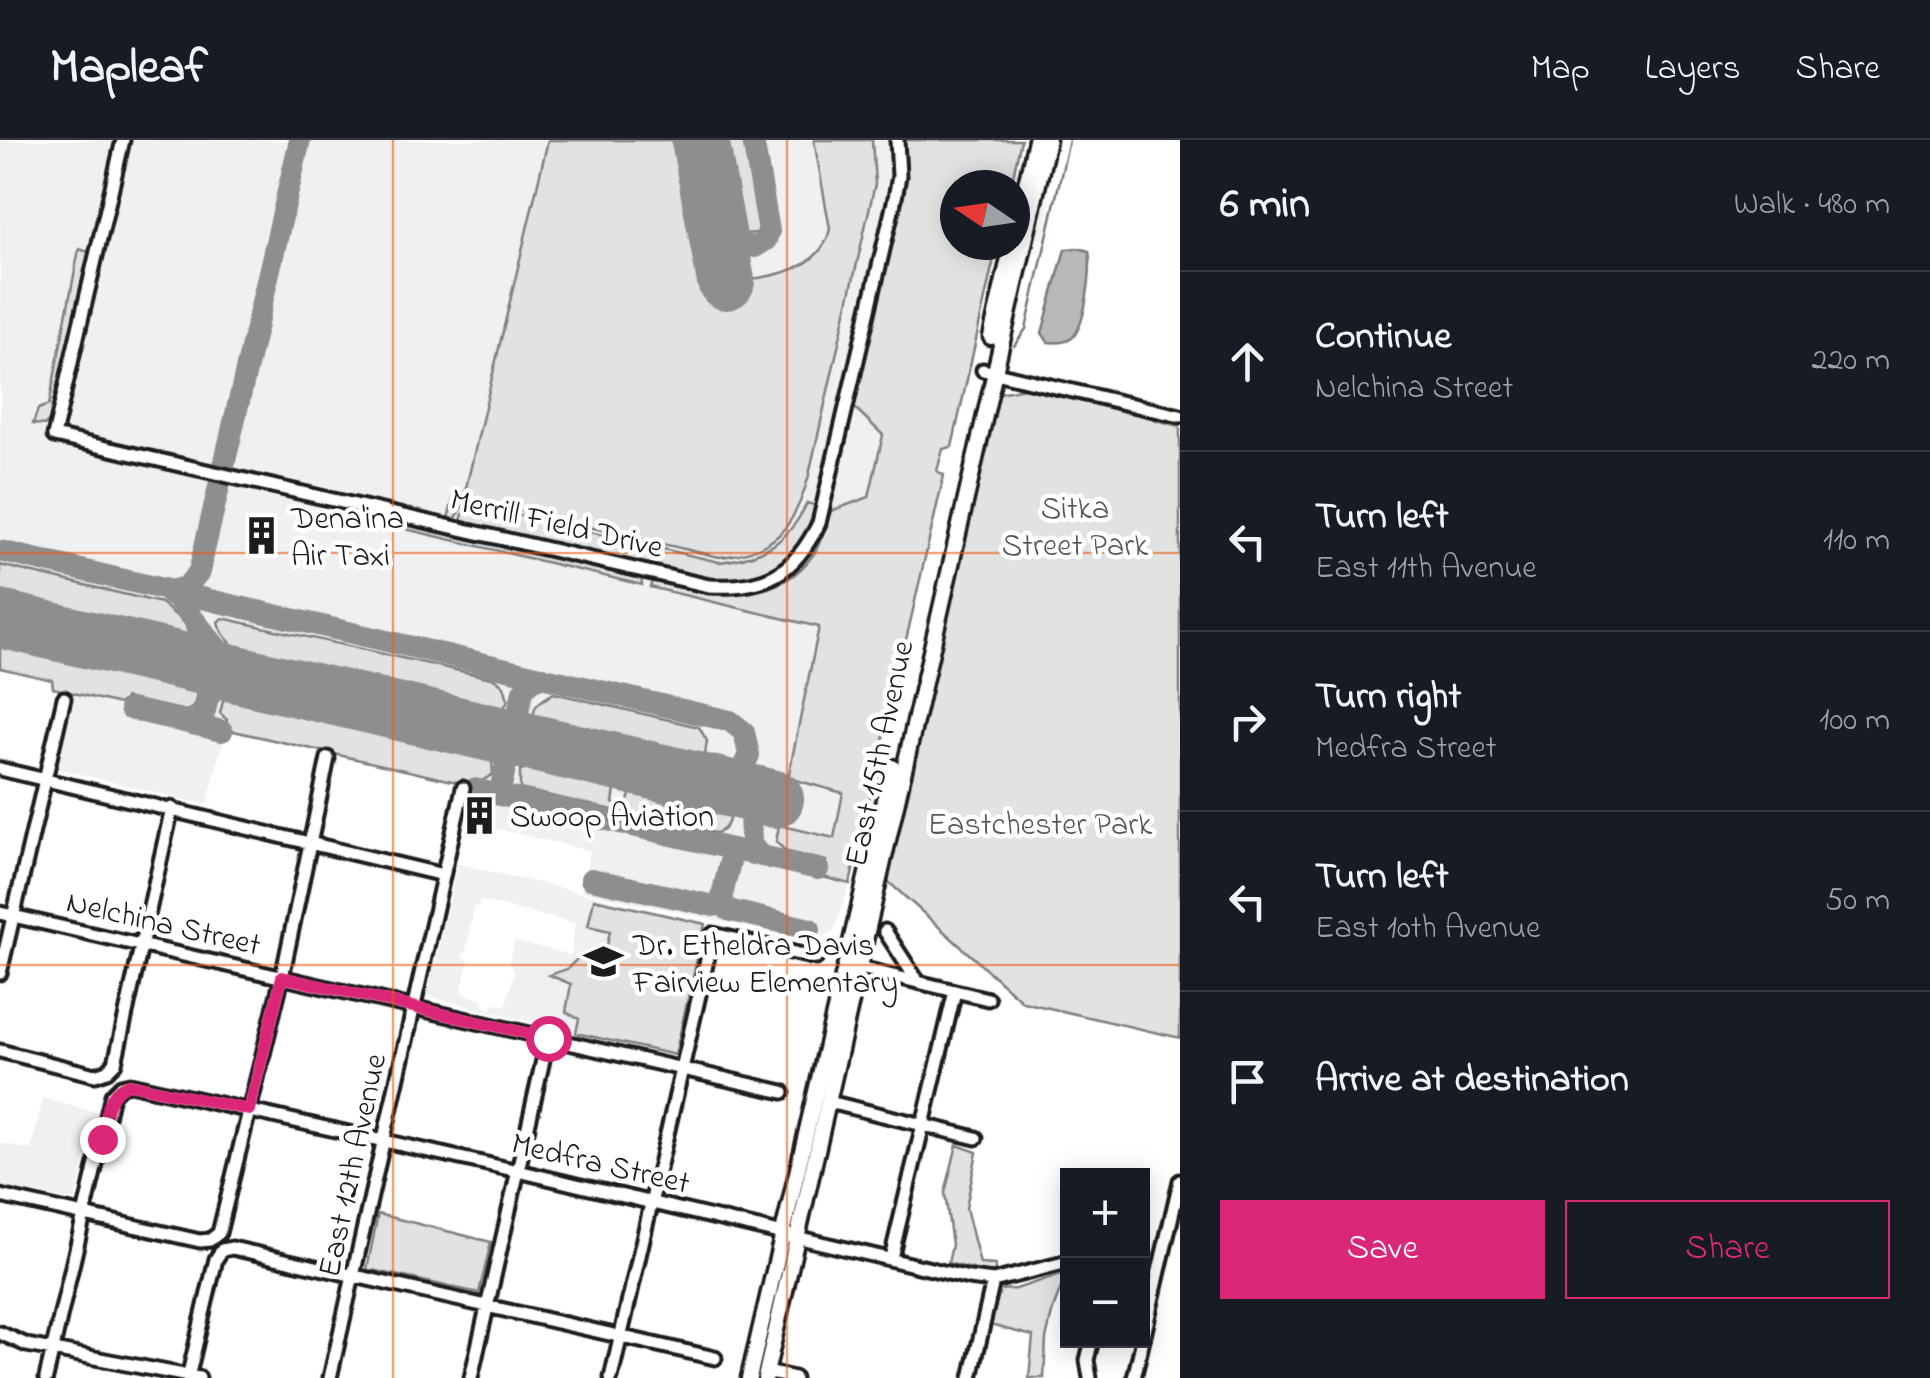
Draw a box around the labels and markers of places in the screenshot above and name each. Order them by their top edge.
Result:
place label: Dena'ina Air Taxi [290,497,404,581]
building icon: Dena'ina Air Taxi [240,514,282,556]
building icon: Swoop Aviation [459,794,501,836]
place label: Swoop Aviation [510,795,714,842]
place label: Dr. Etheldra Davis Fairview Elementary [632,924,898,1008]
school or university icon: Dr. Etheldra Davis Fairview Elementary [582,941,624,983]

